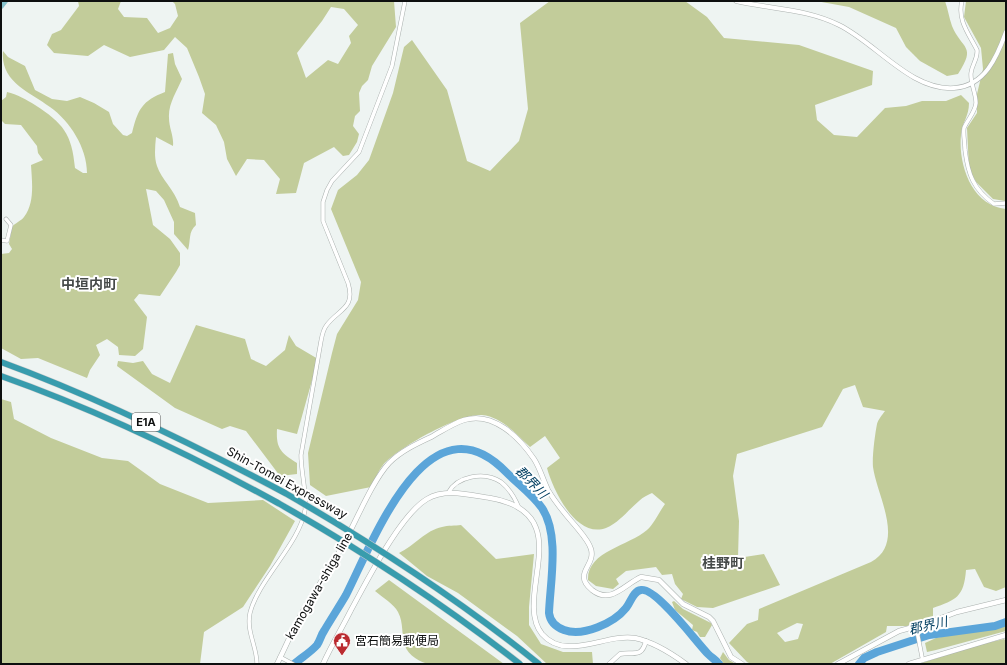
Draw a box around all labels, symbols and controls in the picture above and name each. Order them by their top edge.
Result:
district label: 中垣内町 [61,275,117,292]
road number: E1A [132,413,160,431]
street label: Shin-Tomei Expressway [224,443,350,522]
water label: 郡界川 [513,462,553,503]
street label: kamogawa-shiga line [282,530,355,642]
district label: 桂野町 [702,554,744,571]
water label: 郡界川 [907,612,951,637]
public building icon: 宮石簡易郵便局 [332,631,352,656]
place label: 宮石簡易郵便局 [355,633,439,648]

